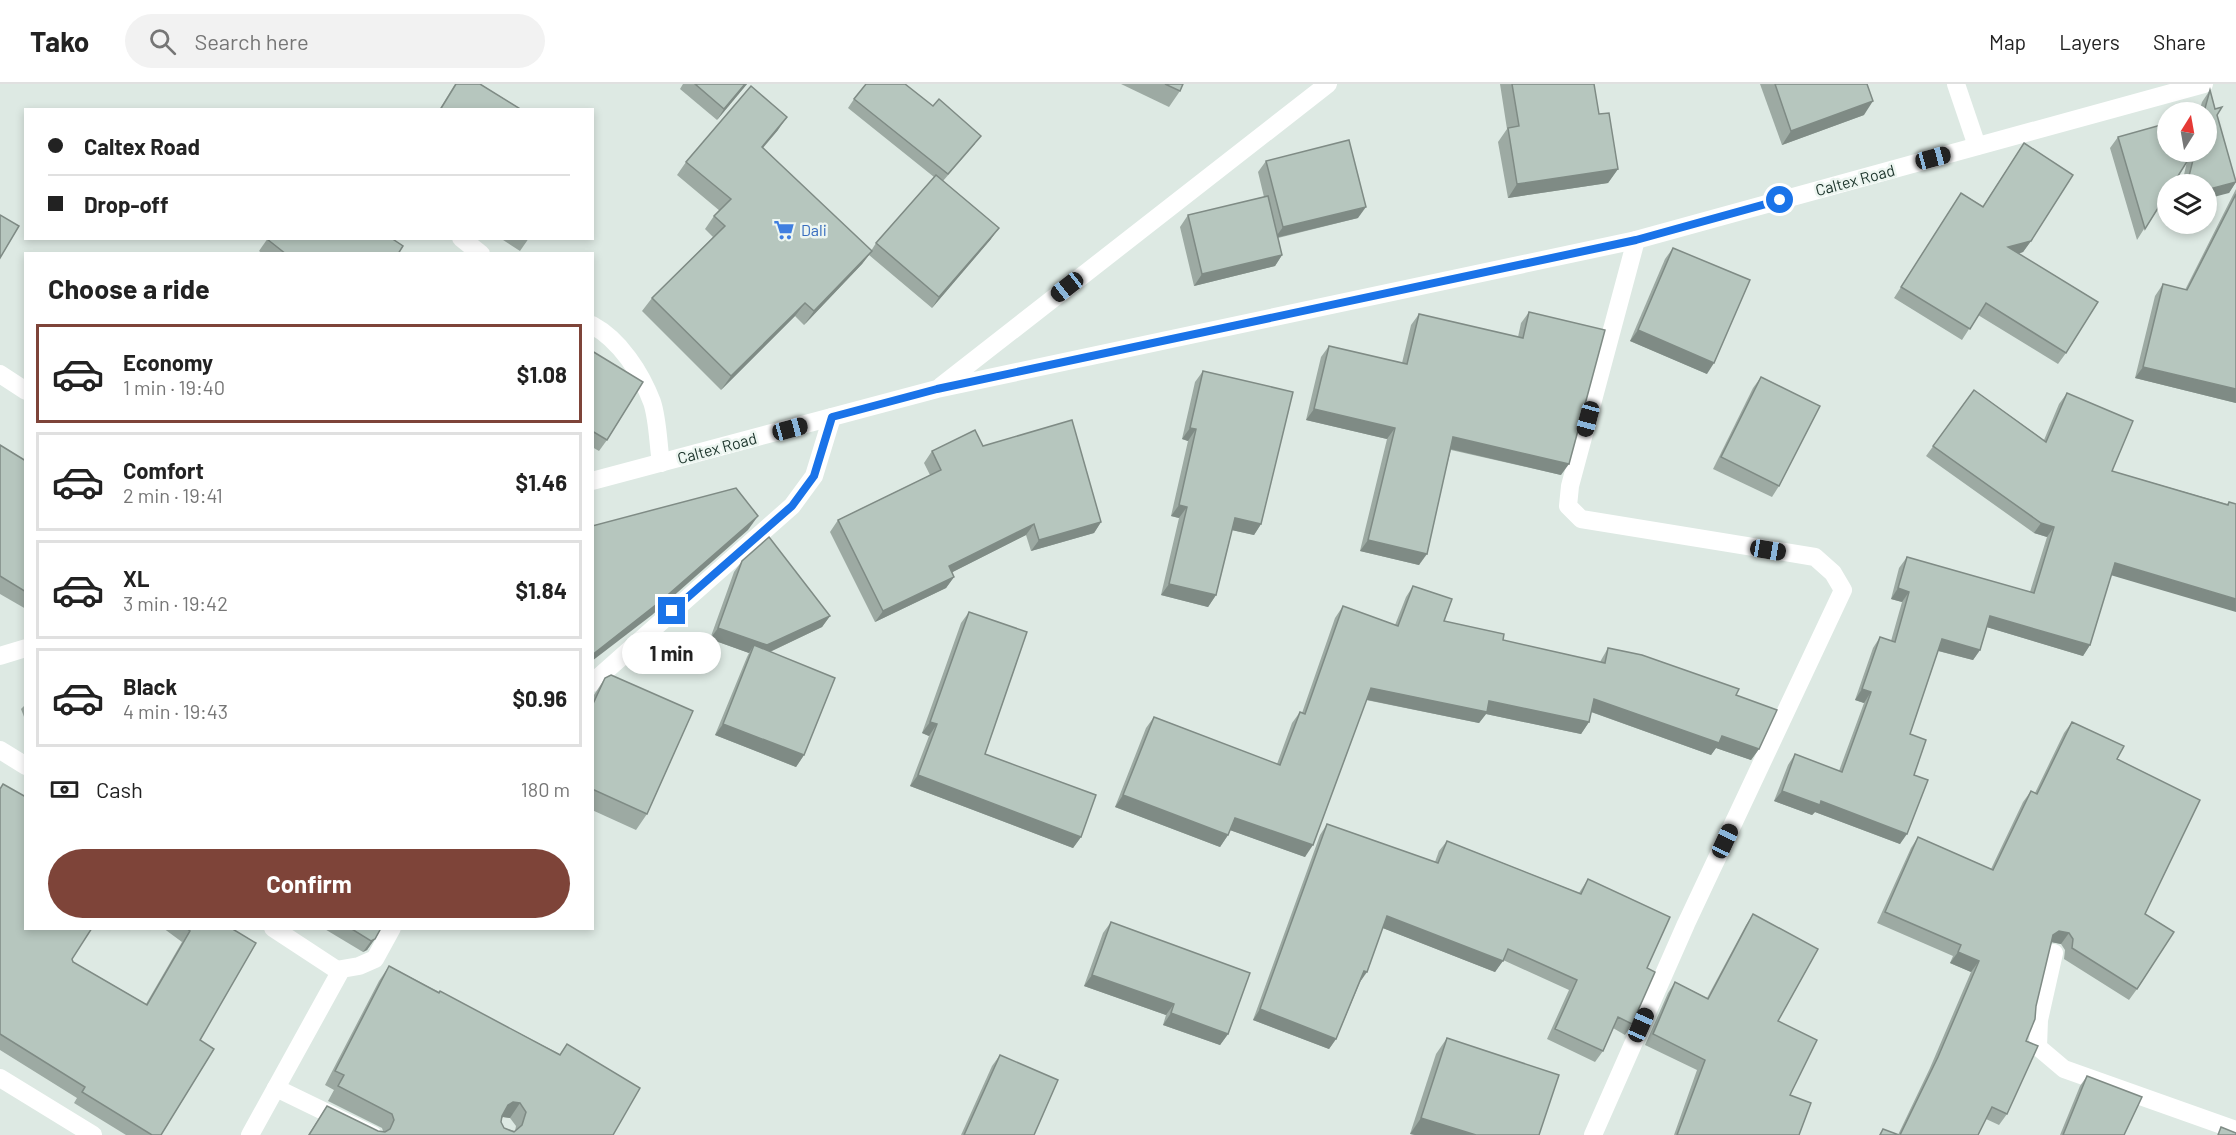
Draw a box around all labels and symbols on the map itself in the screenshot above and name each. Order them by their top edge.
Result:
north arrow [2157,102,2217,162]
car [1913,145,1953,171]
street label: Caltex Road [1813,160,1897,199]
route start [1766,186,1793,213]
supermarket icon: Dali [772,218,796,242]
place label: Dali [801,220,827,239]
car [1047,269,1087,305]
car [1575,399,1601,439]
car [770,416,810,442]
street label: Caltex Road [675,428,759,467]
car [1749,538,1787,562]
route end [658,597,685,624]
callout: 1 min [622,632,722,674]
car [1709,821,1741,861]
car [1625,1005,1657,1045]

